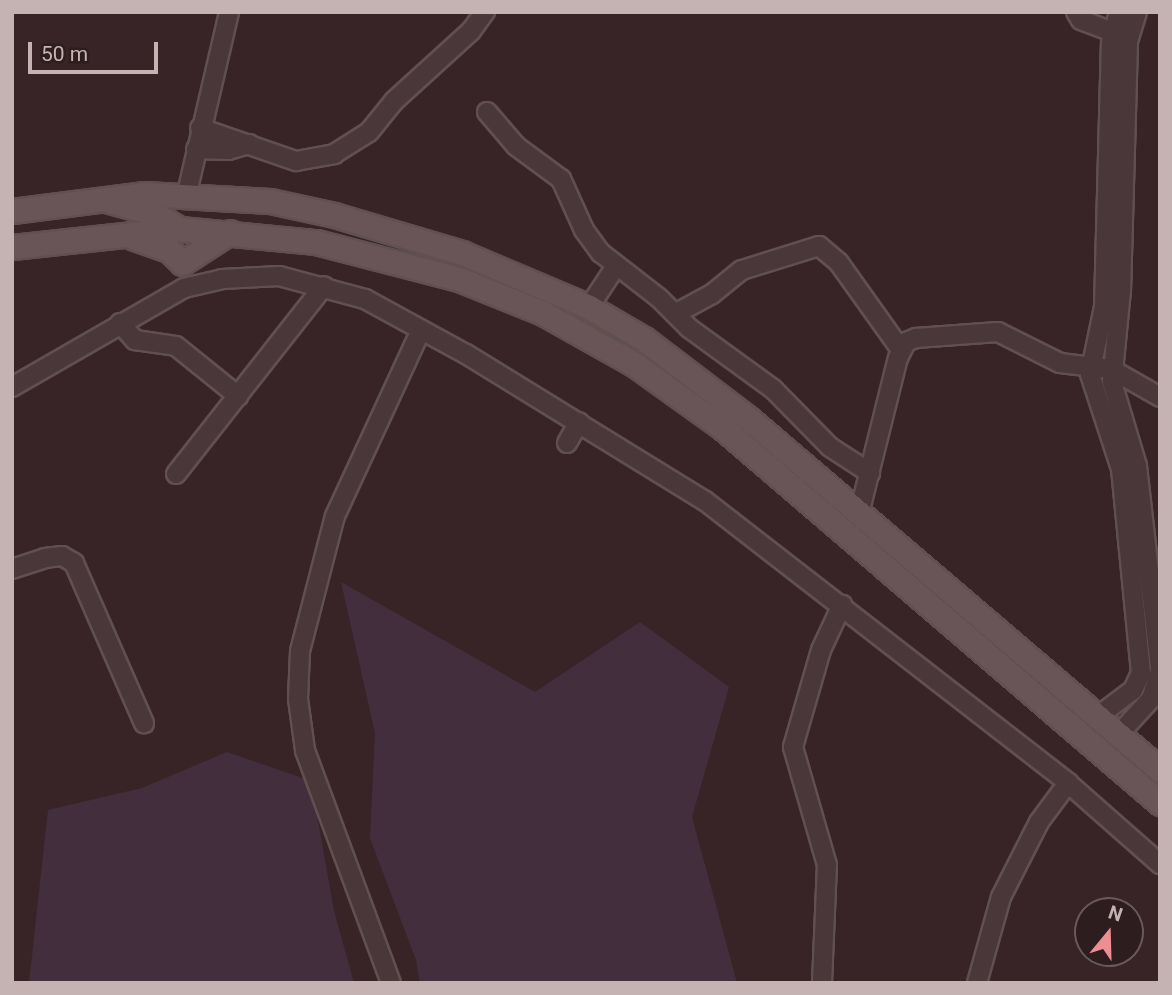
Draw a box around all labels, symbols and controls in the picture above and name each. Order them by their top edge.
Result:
scale bar [32,28,161,72]
text: 50 m [41,42,88,66]
north arrow [1074,897,1144,967]
text: N [1105,901,1125,927]

